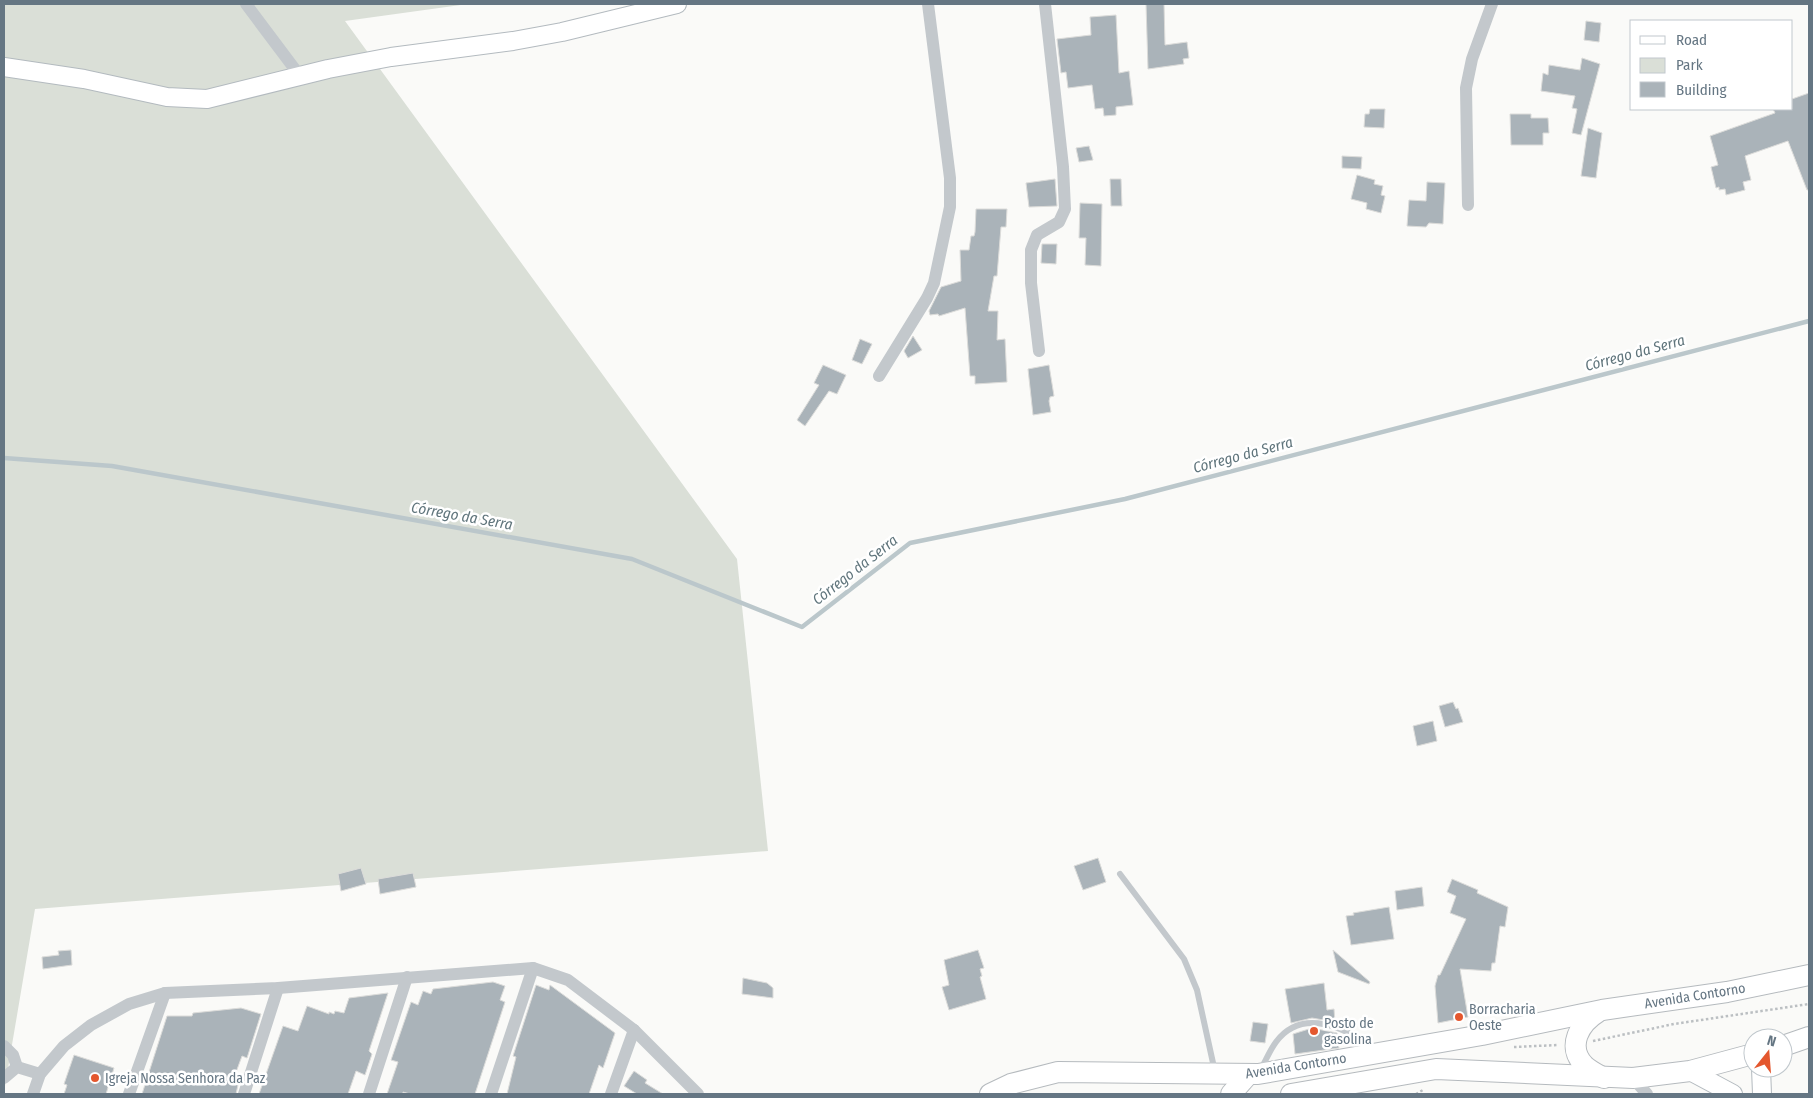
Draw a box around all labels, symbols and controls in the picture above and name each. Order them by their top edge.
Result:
legend [1630,20,1793,110]
text: Road [1676,31,1707,49]
text: Park [1676,56,1703,74]
text: Building [1676,81,1727,99]
water label: Córrego da Serra [1583,331,1687,375]
water label: Córrego da Serra [1191,433,1295,477]
water label: Córrego da Serra [410,498,514,534]
water label: Córrego da Serra [809,531,901,609]
street label: Avenida Contorno [1643,980,1747,1012]
place label: Borracharia Oeste [1469,1001,1536,1034]
marker: Borracharia Oeste [1453,1011,1465,1023]
place label: Posto de gasolina [1324,1015,1374,1048]
marker: Posto de gasolina [1308,1025,1320,1037]
north arrow [1743,1028,1793,1078]
text: N [1765,1032,1778,1050]
street label: Avenida Contorno [1244,1050,1348,1082]
place label: Igreja Nossa Senhora da Paz [105,1070,266,1087]
marker: Igreja Nossa Senhora da Paz [89,1072,101,1084]

